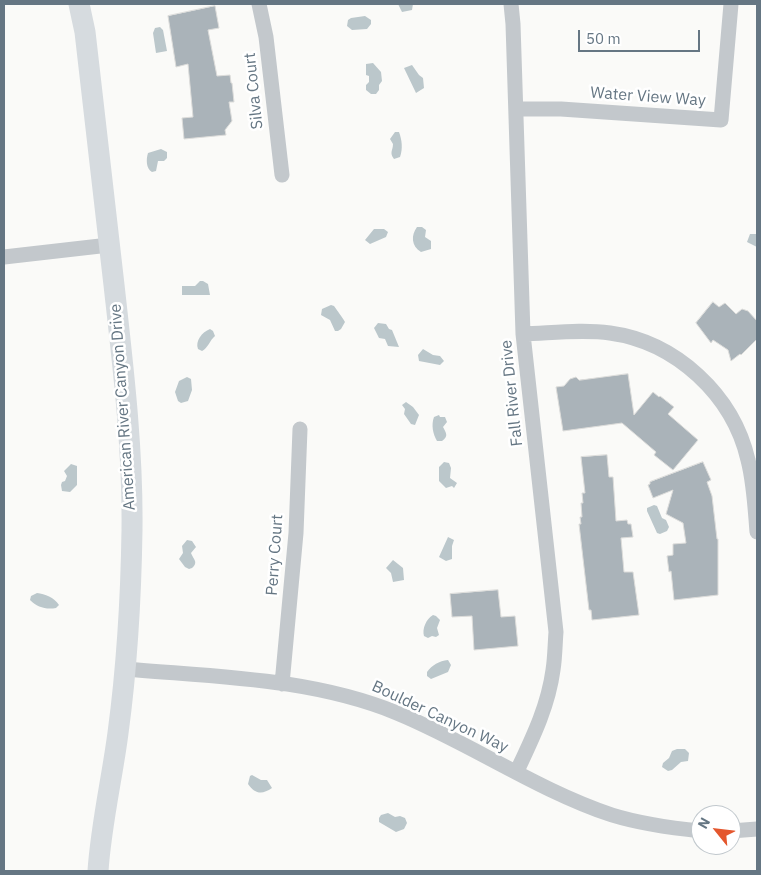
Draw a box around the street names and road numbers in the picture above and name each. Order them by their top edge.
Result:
street label: Silva Court [240,52,268,130]
street label: Water View Way [590,83,706,111]
street label: American River Canyon Drive [106,303,140,511]
street label: Fall River Drive [497,339,527,447]
street label: Perry Court [263,514,287,596]
street label: Boulder Canyon Way [369,677,511,757]

